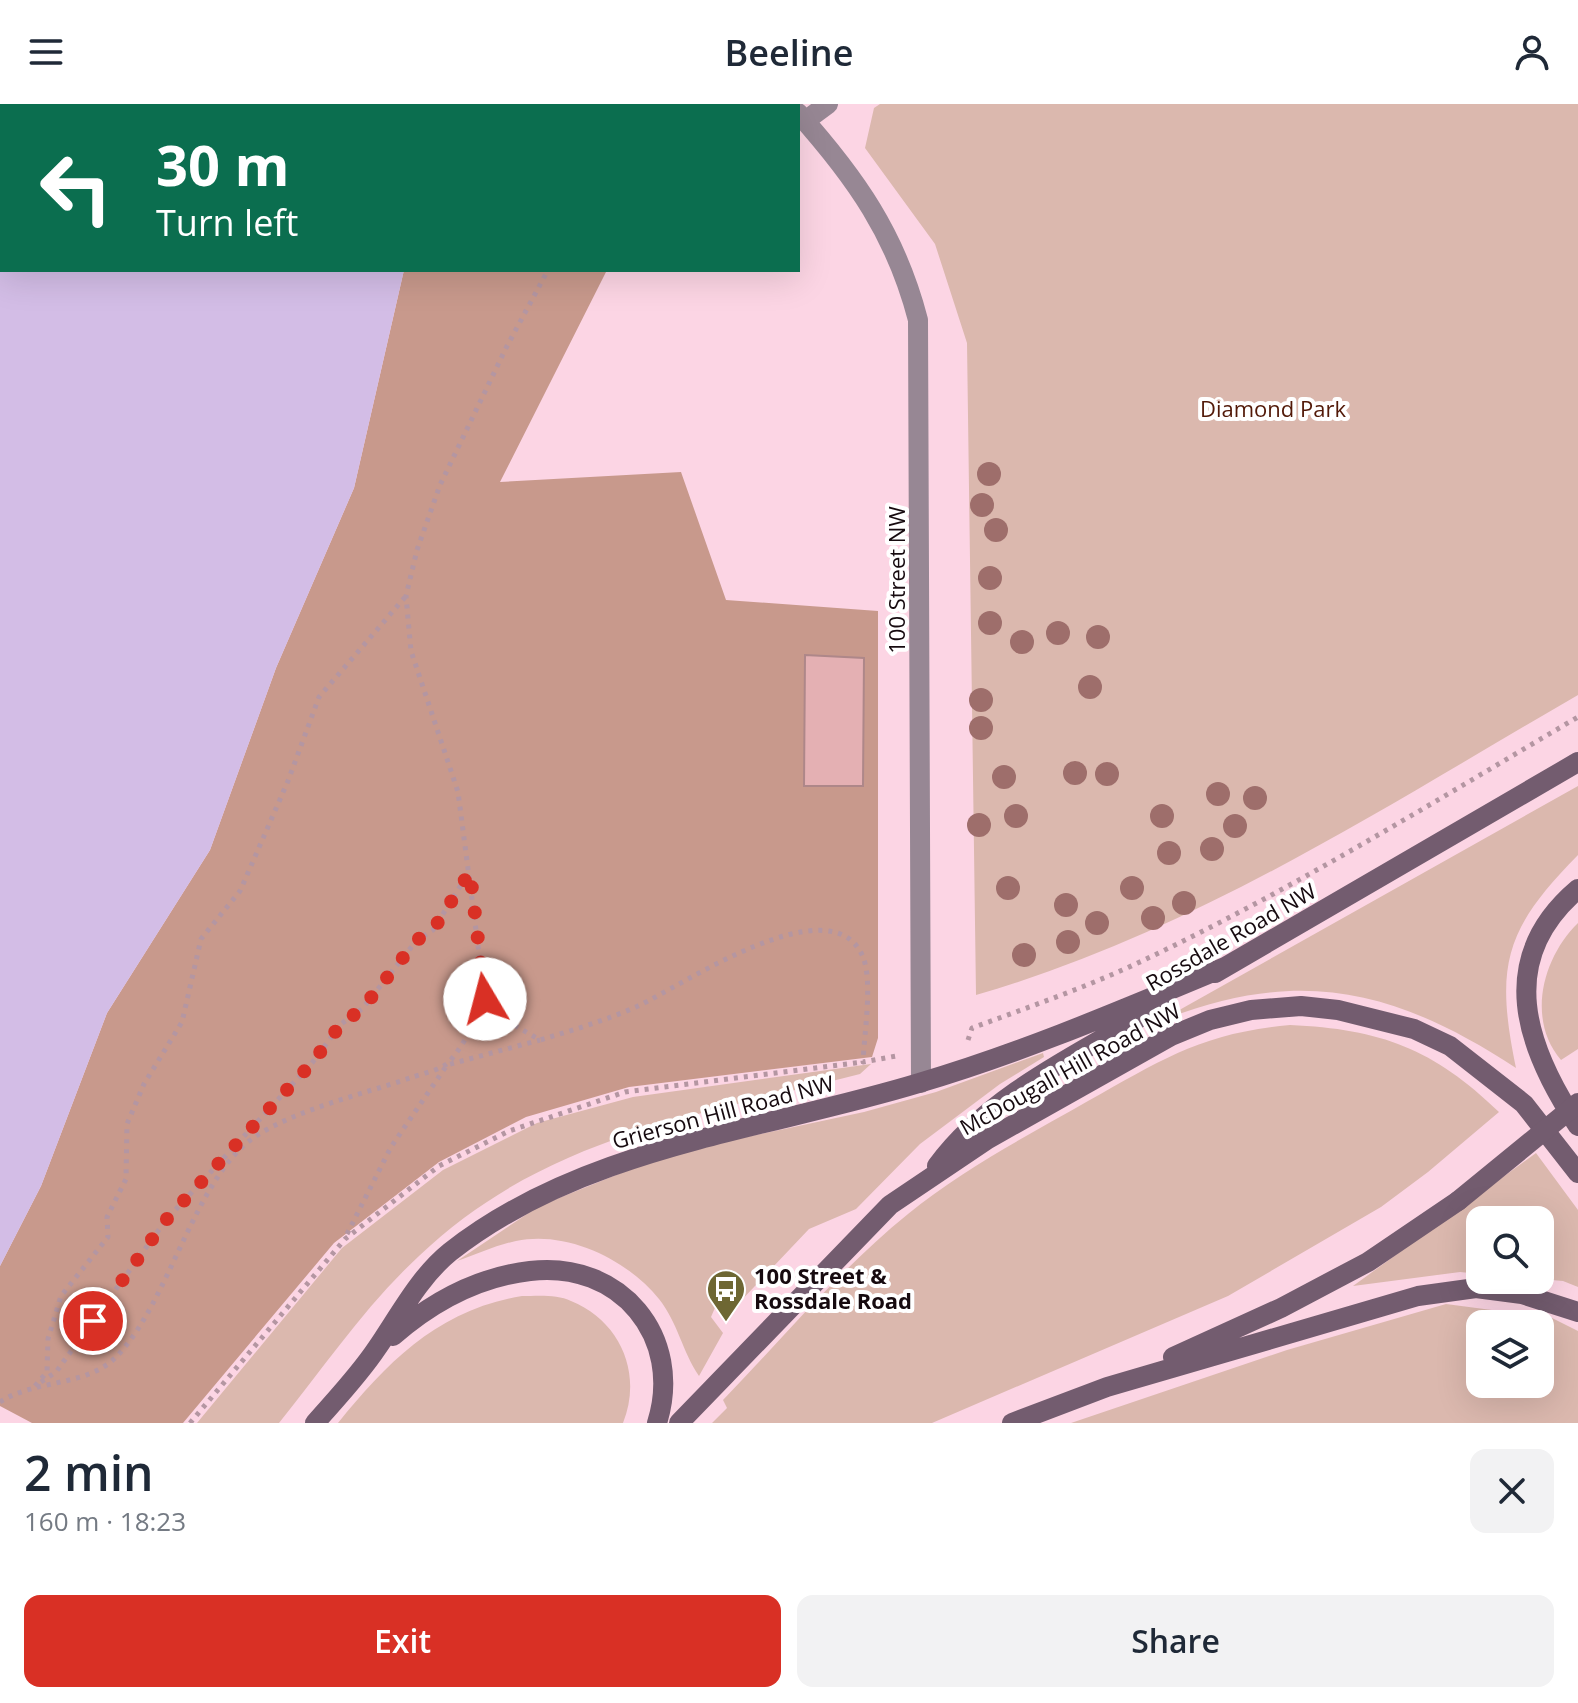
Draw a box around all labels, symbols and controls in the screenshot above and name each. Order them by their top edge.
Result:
text: Beeline [725,28,853,77]
icon: menu [24,30,68,74]
icon: person [1510,30,1554,74]
text: 30 m [156,126,290,202]
icon: left [24,136,128,240]
text: Turn left [156,198,298,247]
park label: Diamond Park [1200,393,1346,423]
street label: 100 Street NW [881,506,911,654]
street label: Rossdale Road NW [1140,875,1321,997]
position arrow [443,957,527,1041]
street label: McDougall Hill Road NW [954,995,1185,1141]
street label: Grierson Hill Road NW [609,1067,837,1155]
map controls [1466,1206,1554,1398]
button: search [1466,1206,1554,1294]
place label: 100 Street & Rossdale Road [754,1260,912,1315]
bus stop icon: 100 Street & Rossdale Road [705,1268,747,1323]
pin [59,1287,127,1355]
icon: arrive [71,1299,115,1343]
button: layers [1466,1310,1554,1398]
text: 2 min [24,1440,154,1505]
button: close [1470,1449,1554,1533]
text: 160 m · 18:23 [24,1503,186,1539]
button: Exit [24,1595,781,1687]
button: Share [797,1595,1554,1687]

